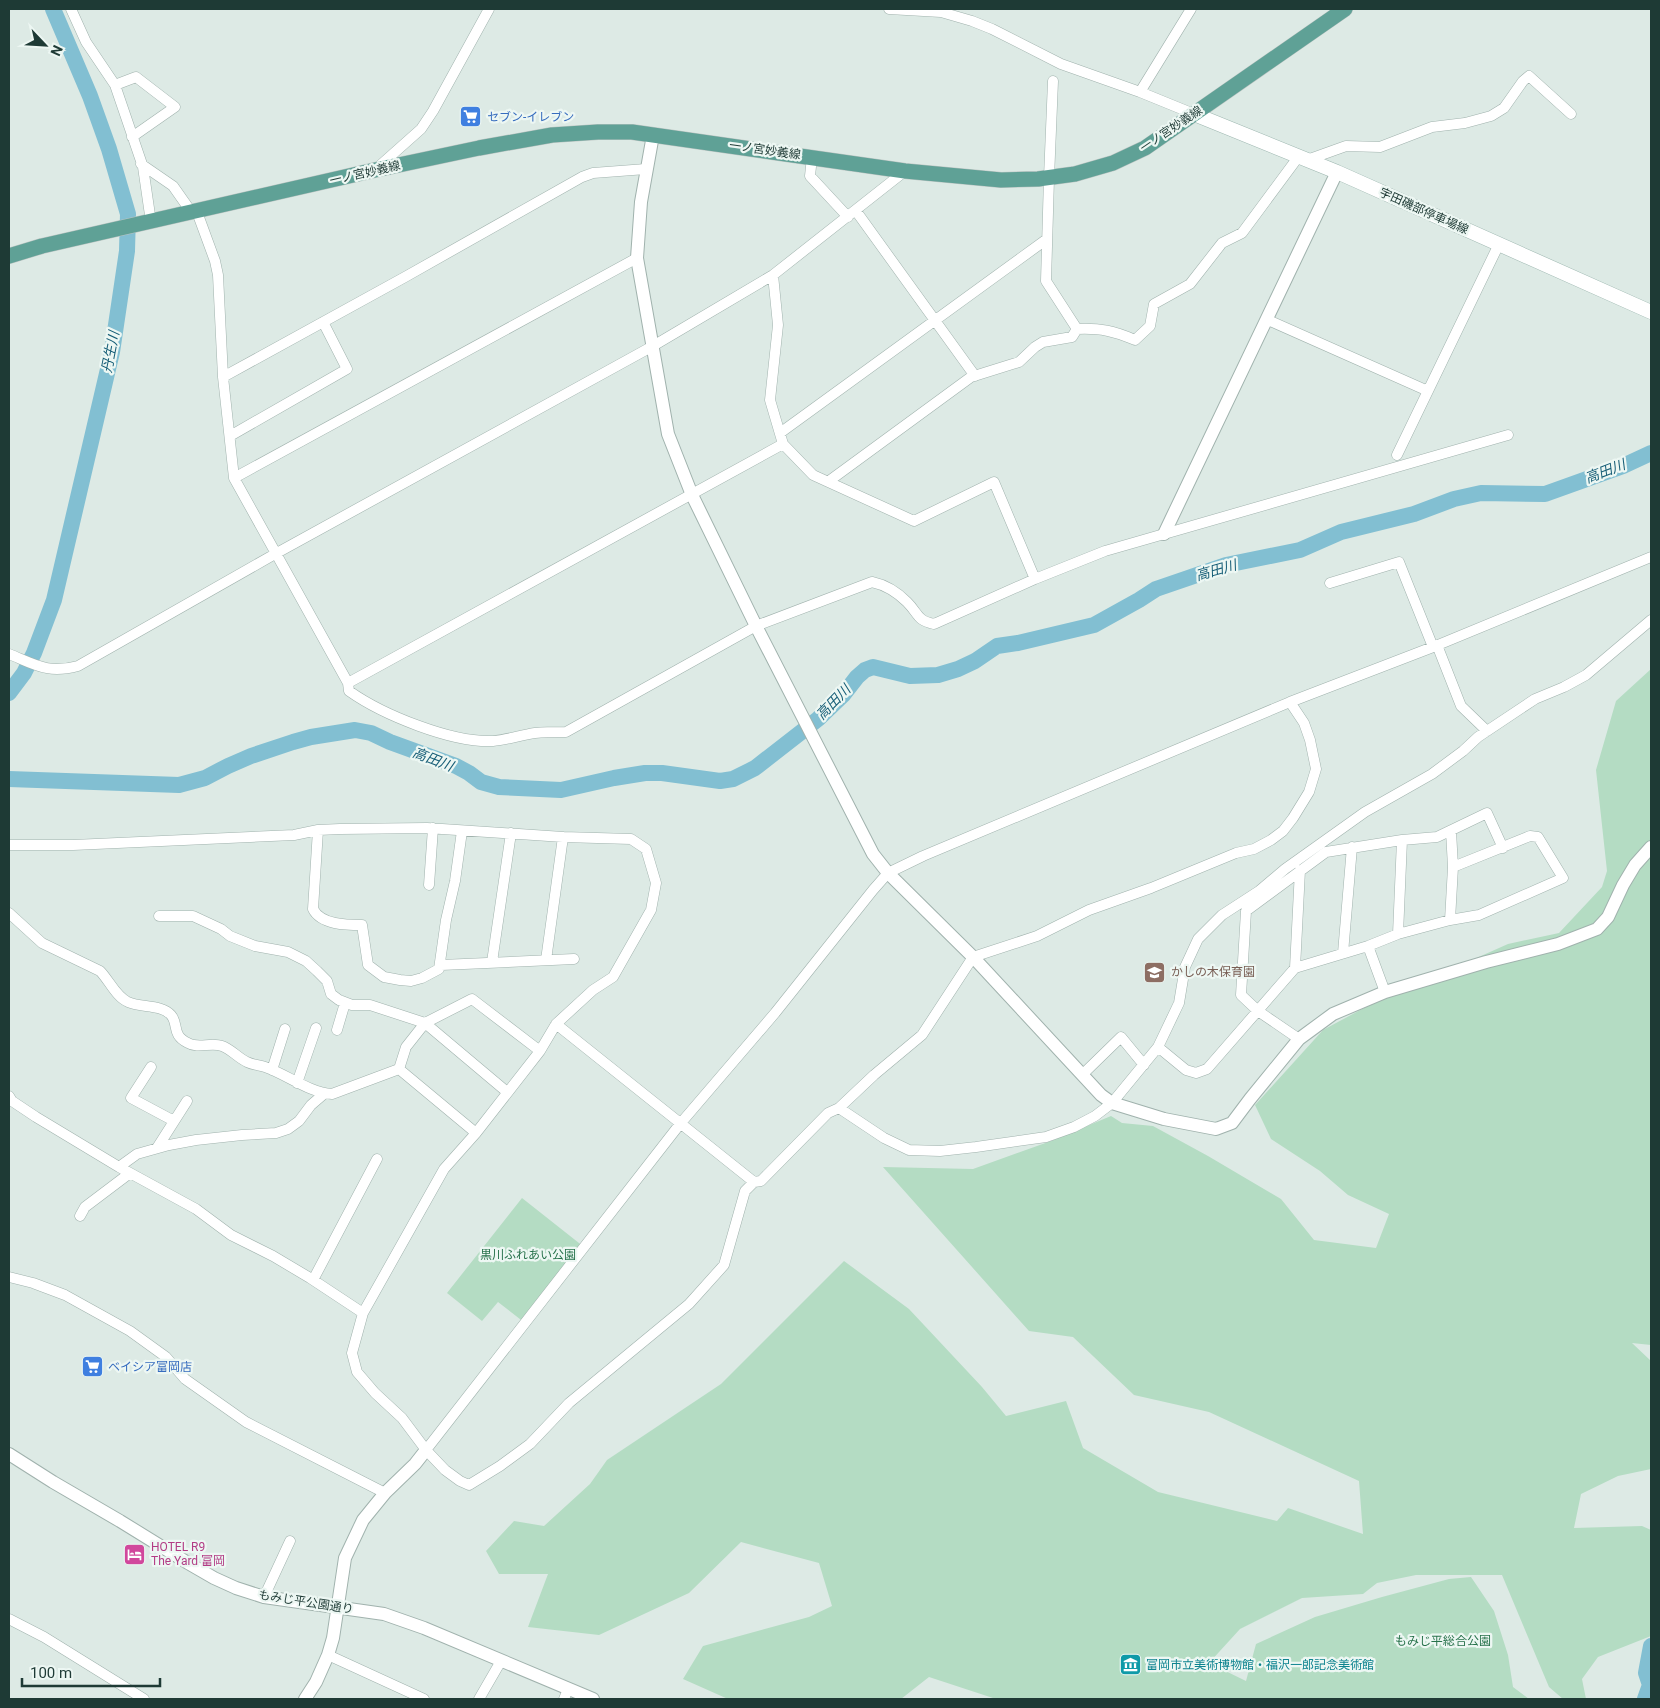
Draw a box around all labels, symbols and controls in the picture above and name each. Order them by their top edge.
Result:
north arrow [20,20,70,70]
text: N [47,43,66,58]
street label: 一ノ宮妙義線 [1137,103,1205,155]
supermarket icon: セブン-イレブン [459,105,483,129]
place label: セブン-イレブン [487,110,574,124]
street label: 一ノ宮妙義線 [728,138,802,162]
street label: 一ノ宮妙義線 [328,158,402,188]
street label: 宇田磯部停車場線 [1377,185,1471,237]
water label: 丹生川 [98,328,122,374]
water label: 高田川 [1583,455,1629,486]
water label: 高田川 [1194,556,1240,583]
water label: 高田川 [813,680,855,723]
water label: 高田川 [411,744,457,775]
school or university icon: かしの木保育園 [1143,960,1167,984]
place label: かしの木保育園 [1171,965,1255,979]
park label: 黒川ふれあい公園 [480,1248,576,1262]
supermarket icon: ベイシア富岡店 [80,1355,104,1379]
place label: ベイシア富岡店 [108,1360,192,1374]
place label: HOTEL R9 The Yard 富岡 [151,1540,225,1568]
hotel icon: HOTEL R9 The Yard 富岡 [123,1542,147,1566]
street label: もみじ平公園通り [257,1588,355,1616]
park label: もみじ平総合公園 [1395,1634,1491,1648]
museum icon: 富岡市立美術博物館・福沢一郎記念美術館 [1118,1653,1142,1677]
scale bar [22,1656,160,1688]
place label: 富岡市立美術博物館・福沢一郎記念美術館 [1146,1658,1374,1672]
text: 100 m [30,1664,72,1682]

